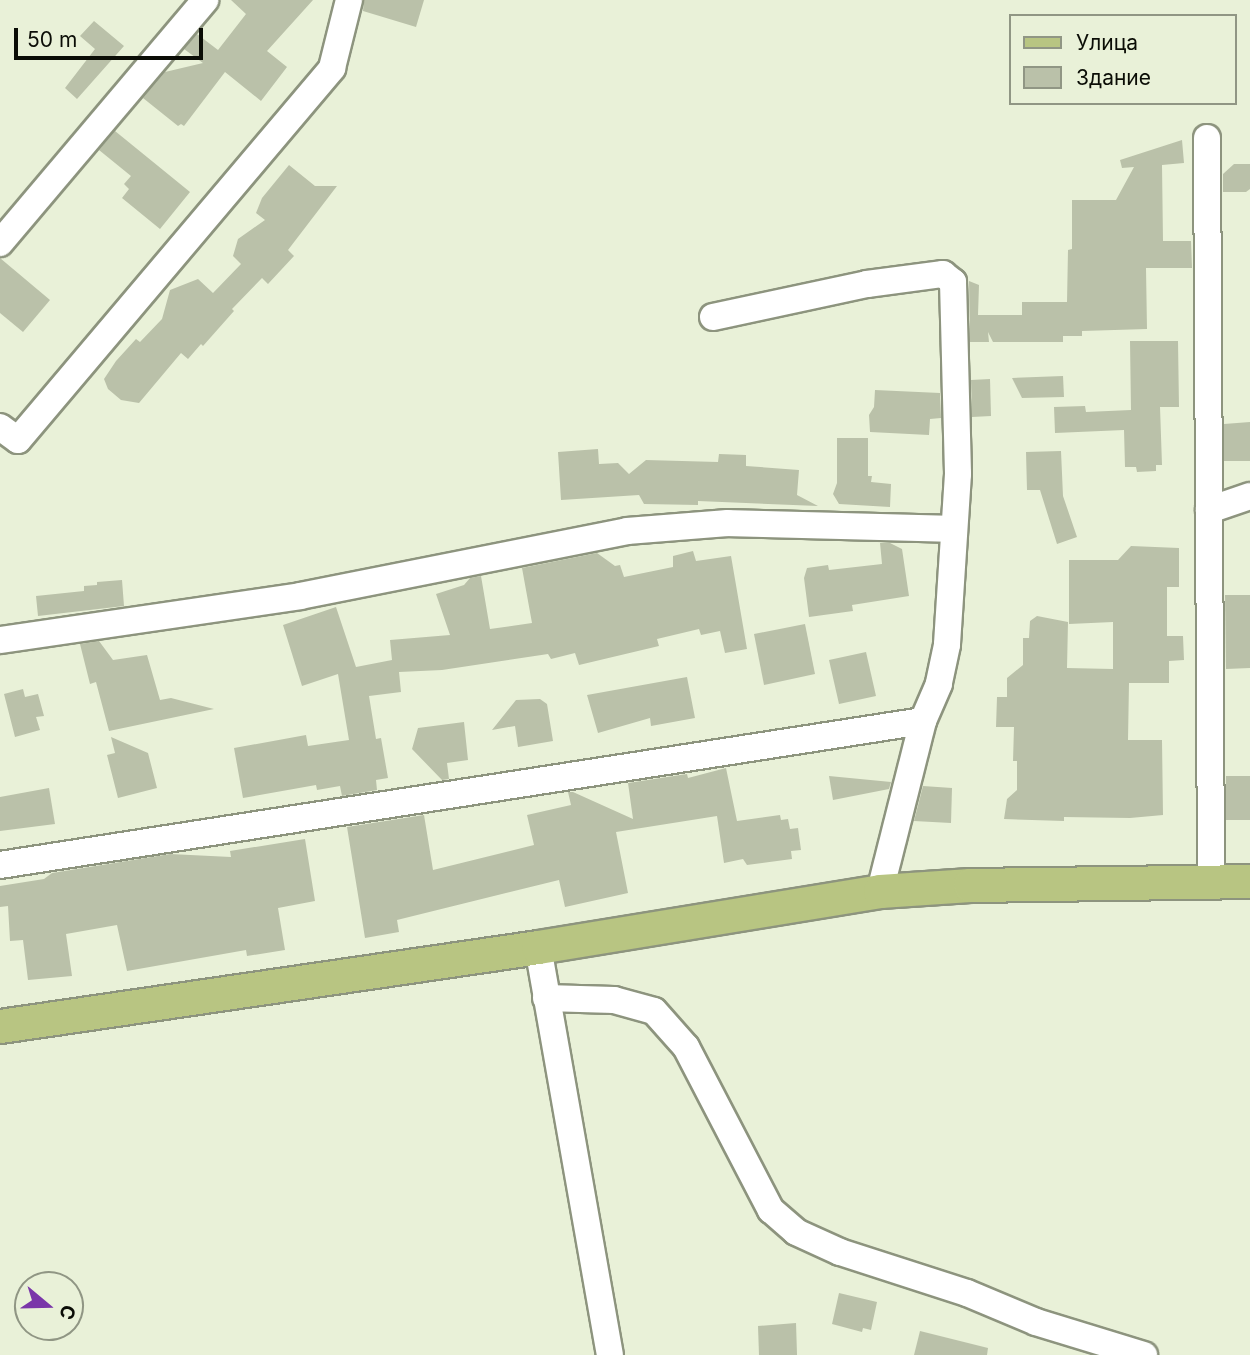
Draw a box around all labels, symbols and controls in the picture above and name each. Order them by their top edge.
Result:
scale bar [18,14,206,58]
legend [1009,14,1236,105]
text: 50 m [27,27,77,52]
text: Улица [1076,30,1138,55]
text: Здание [1076,65,1151,90]
north arrow [14,1271,84,1341]
text: С [54,1302,81,1323]

